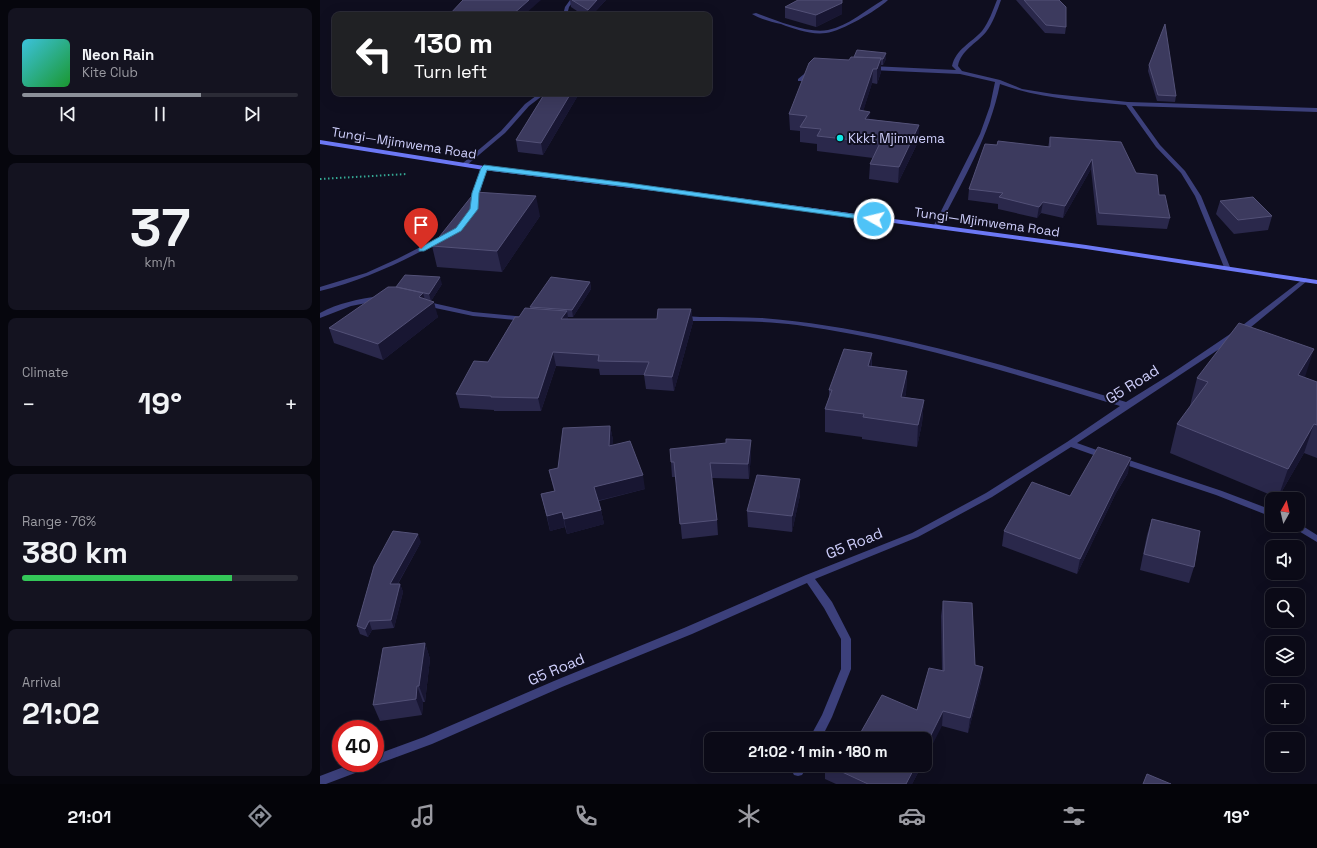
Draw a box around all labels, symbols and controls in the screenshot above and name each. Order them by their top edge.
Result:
text: 130 m [414,25,493,61]
icon: left [348,28,400,80]
text: Neon Rain [82,45,154,64]
text: Turn left [414,60,487,83]
text: Kite Club [82,64,138,81]
icon: previous [57,103,79,125]
icon: pause [149,103,171,125]
icon: next [241,103,263,125]
street label: Tungi—Mjimwema Road [330,123,478,163]
place label: Kkkt Mjimwema [848,130,945,147]
marker: Kkkt Mjimwema [835,133,845,143]
text: 37 [130,195,190,261]
position arrow [853,198,895,240]
street label: Tungi—Mjimwema Road [913,203,1061,241]
pin [404,208,438,249]
icon: arrive [410,214,432,236]
text: km/h [145,254,175,271]
street label: G5 Road [1102,360,1162,408]
text: Climate [22,364,68,381]
text: 19° [138,384,182,423]
text: − [22,390,36,418]
text: + [284,390,298,418]
north arrow [1265,492,1305,532]
map controls [1265,492,1305,772]
text: Range · 76% [22,513,96,530]
street label: G5 Road [823,523,885,563]
text: 380 km [22,533,128,572]
button: sound [1265,540,1305,580]
button: search [1265,588,1305,628]
button: layers [1265,636,1305,676]
street label: G5 Road [525,649,587,689]
text: Arrival [22,674,61,691]
button: + [1265,684,1305,724]
text: 21:02 [22,694,100,733]
speed limit sign: 40 [332,720,384,772]
button: − [1265,732,1305,772]
text: 21:02 · 1 min · 180 m [748,742,888,761]
icon: directions [246,802,274,830]
icon: music [409,802,437,830]
icon: phone [572,802,600,830]
icon: climate [735,802,763,830]
icon: car [898,802,926,830]
icon: filters [1060,802,1088,830]
text: 21:01 [67,805,111,828]
text: 19° [1223,805,1250,828]

